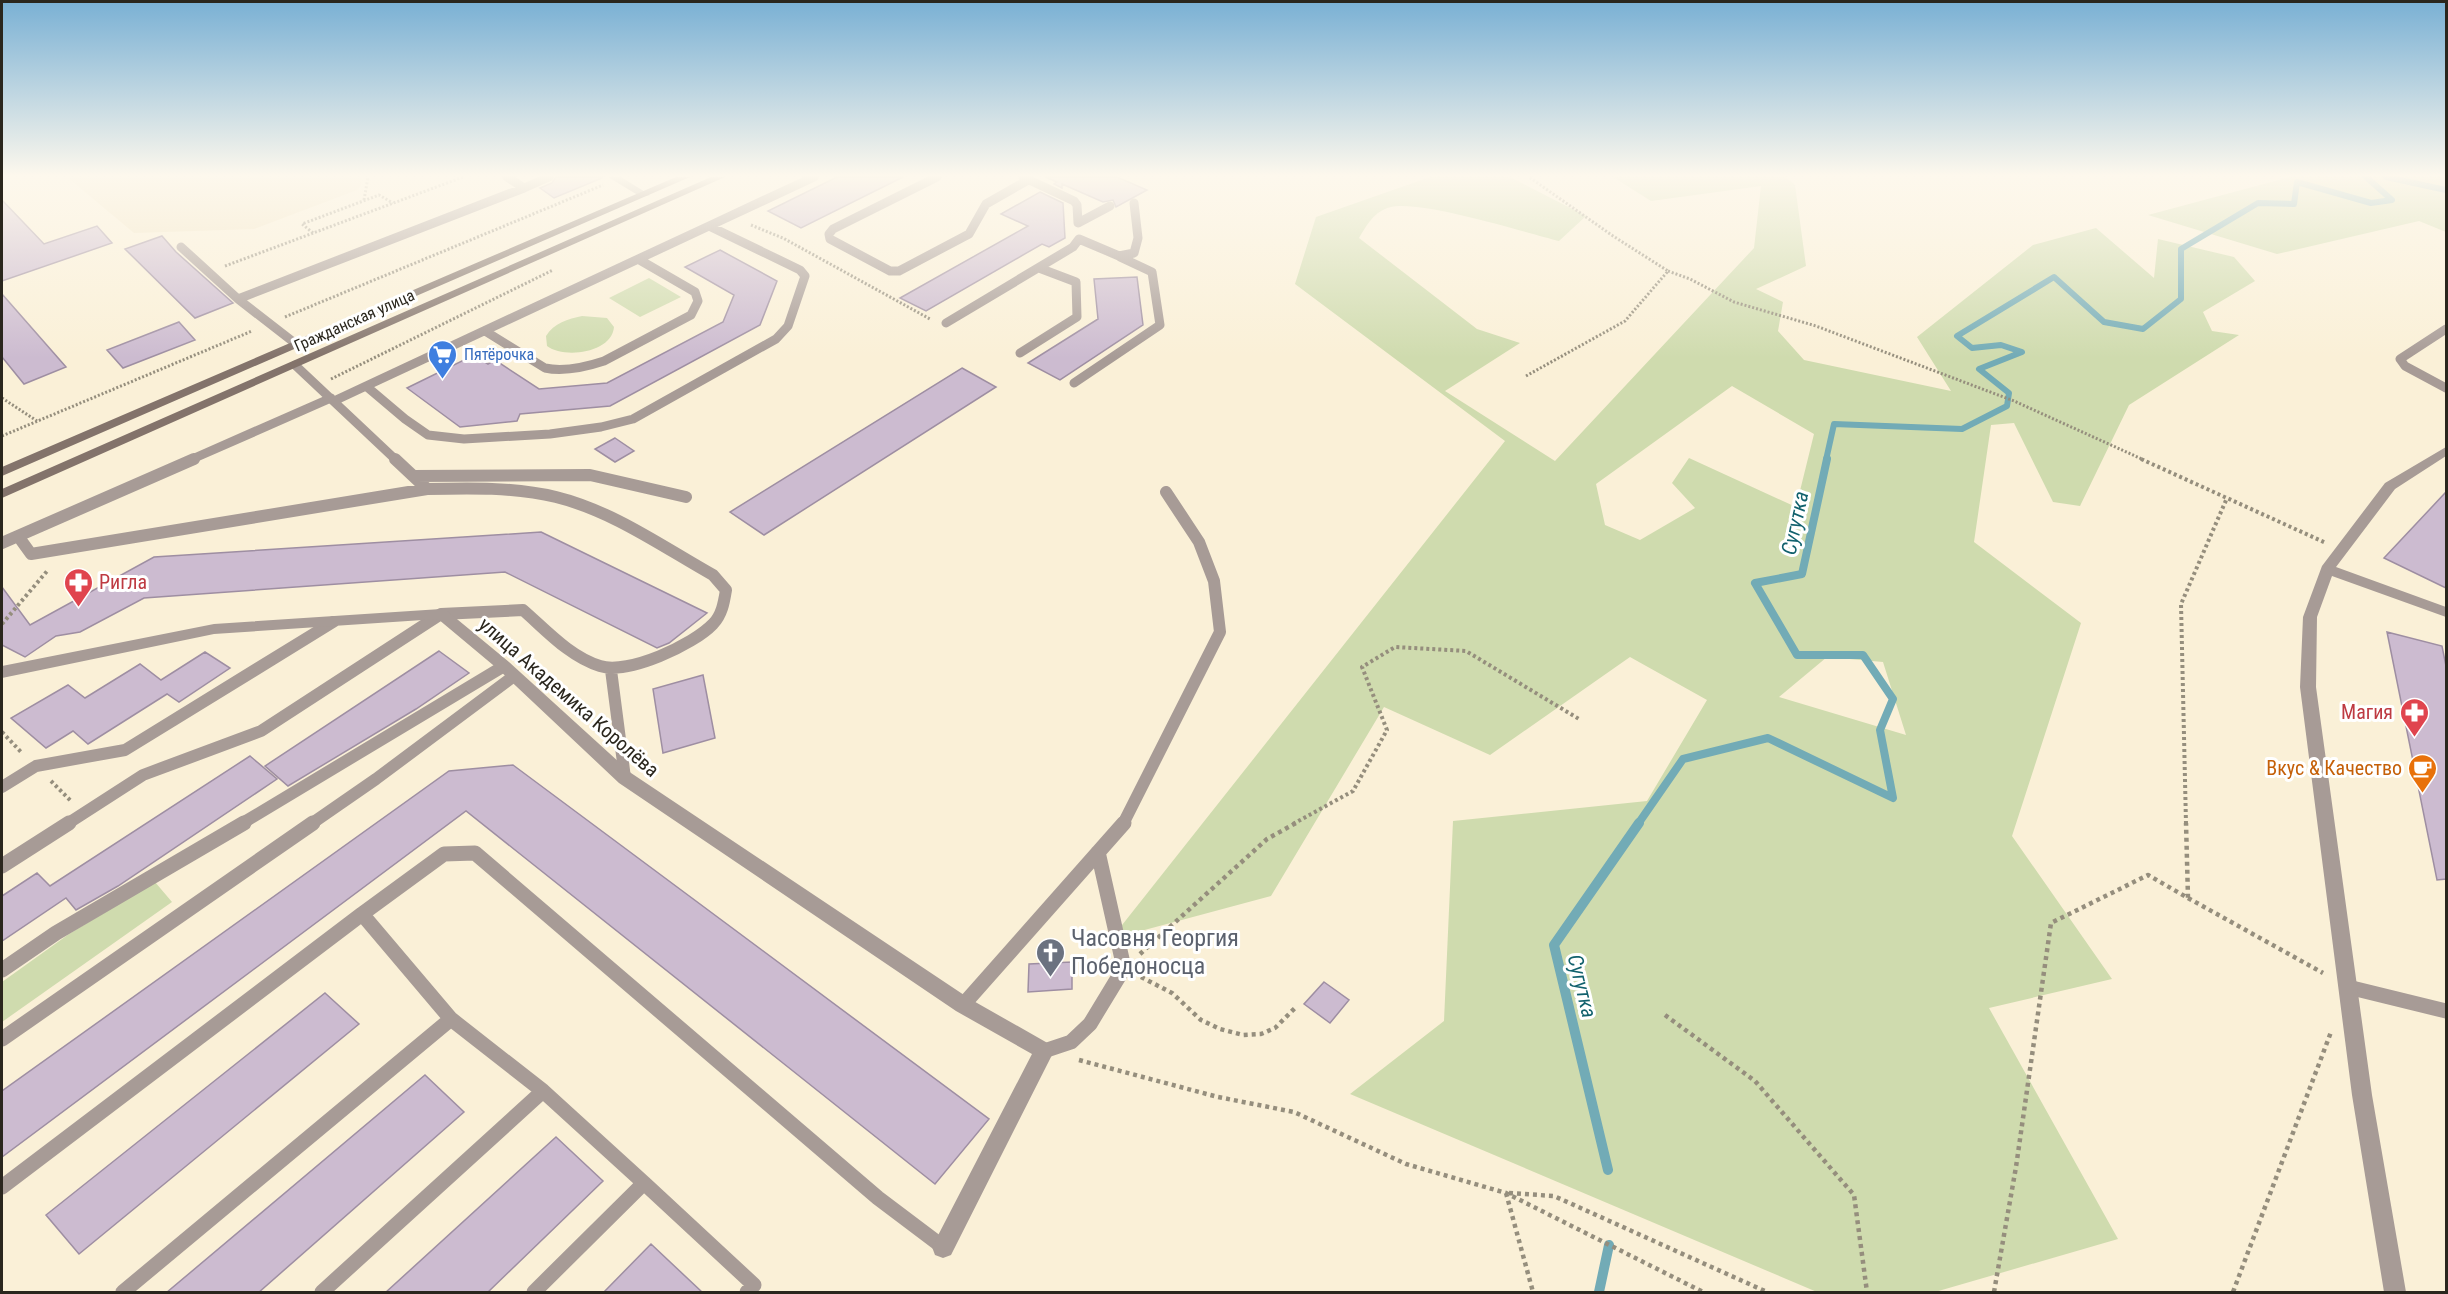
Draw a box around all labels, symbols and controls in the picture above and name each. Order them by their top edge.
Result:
street label: Гражданская улица [291,285,417,355]
supermarket icon: Пятёрочка [427,338,459,380]
place label: Пятёрочка [464,345,534,364]
water label: Сугутка [1777,489,1813,557]
pharmacy icon: Ригла [62,566,94,608]
place label: Ригла [99,570,147,594]
street label: улица Академика Королёва [474,612,664,782]
pharmacy icon: Магия [2398,696,2430,738]
place label: Магия [2341,700,2393,724]
cafe icon: Вкус & Качество [2407,752,2439,794]
place label: Вкус & Качество [2266,756,2402,780]
place label: Часовня Георгия Победоносца [1071,924,1239,980]
church icon: Часовня Георгия Победоносца [1034,936,1066,978]
water label: Сугутка [1563,952,1601,1020]

